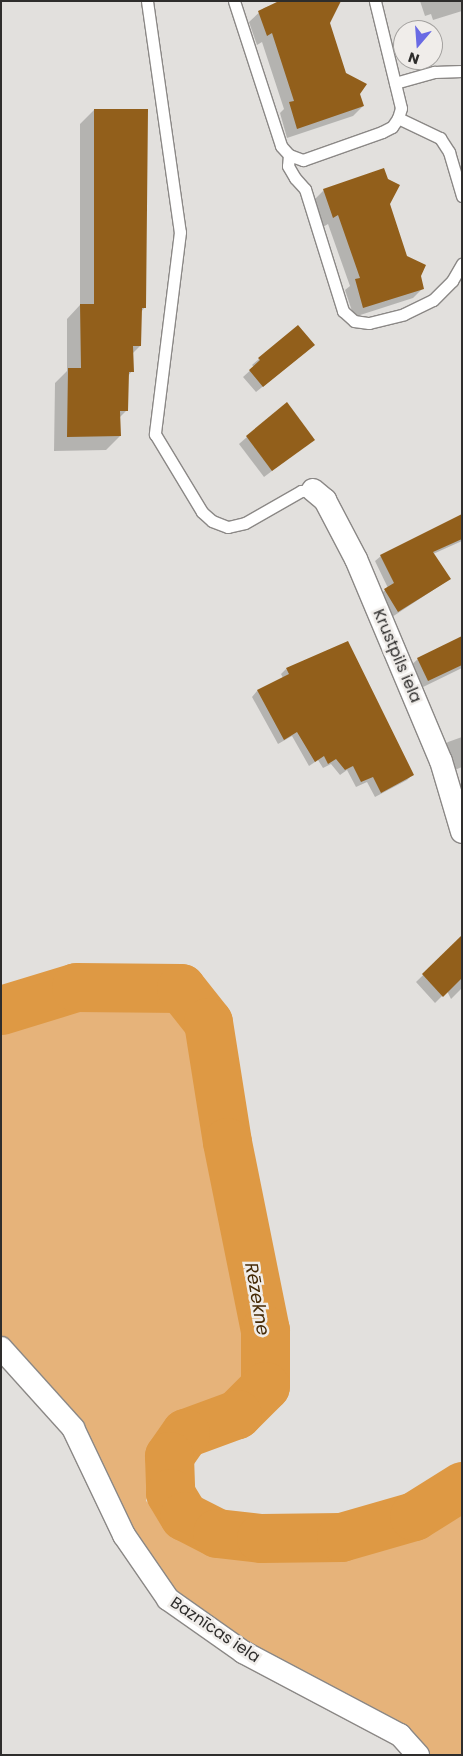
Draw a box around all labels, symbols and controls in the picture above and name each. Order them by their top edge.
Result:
north arrow [393,20,443,70]
text: N [406,47,422,69]
street label: Krustpils iela [369,606,425,706]
water label: Rēzekne [240,1261,274,1337]
street label: Baznīcas iela [167,1593,263,1667]

